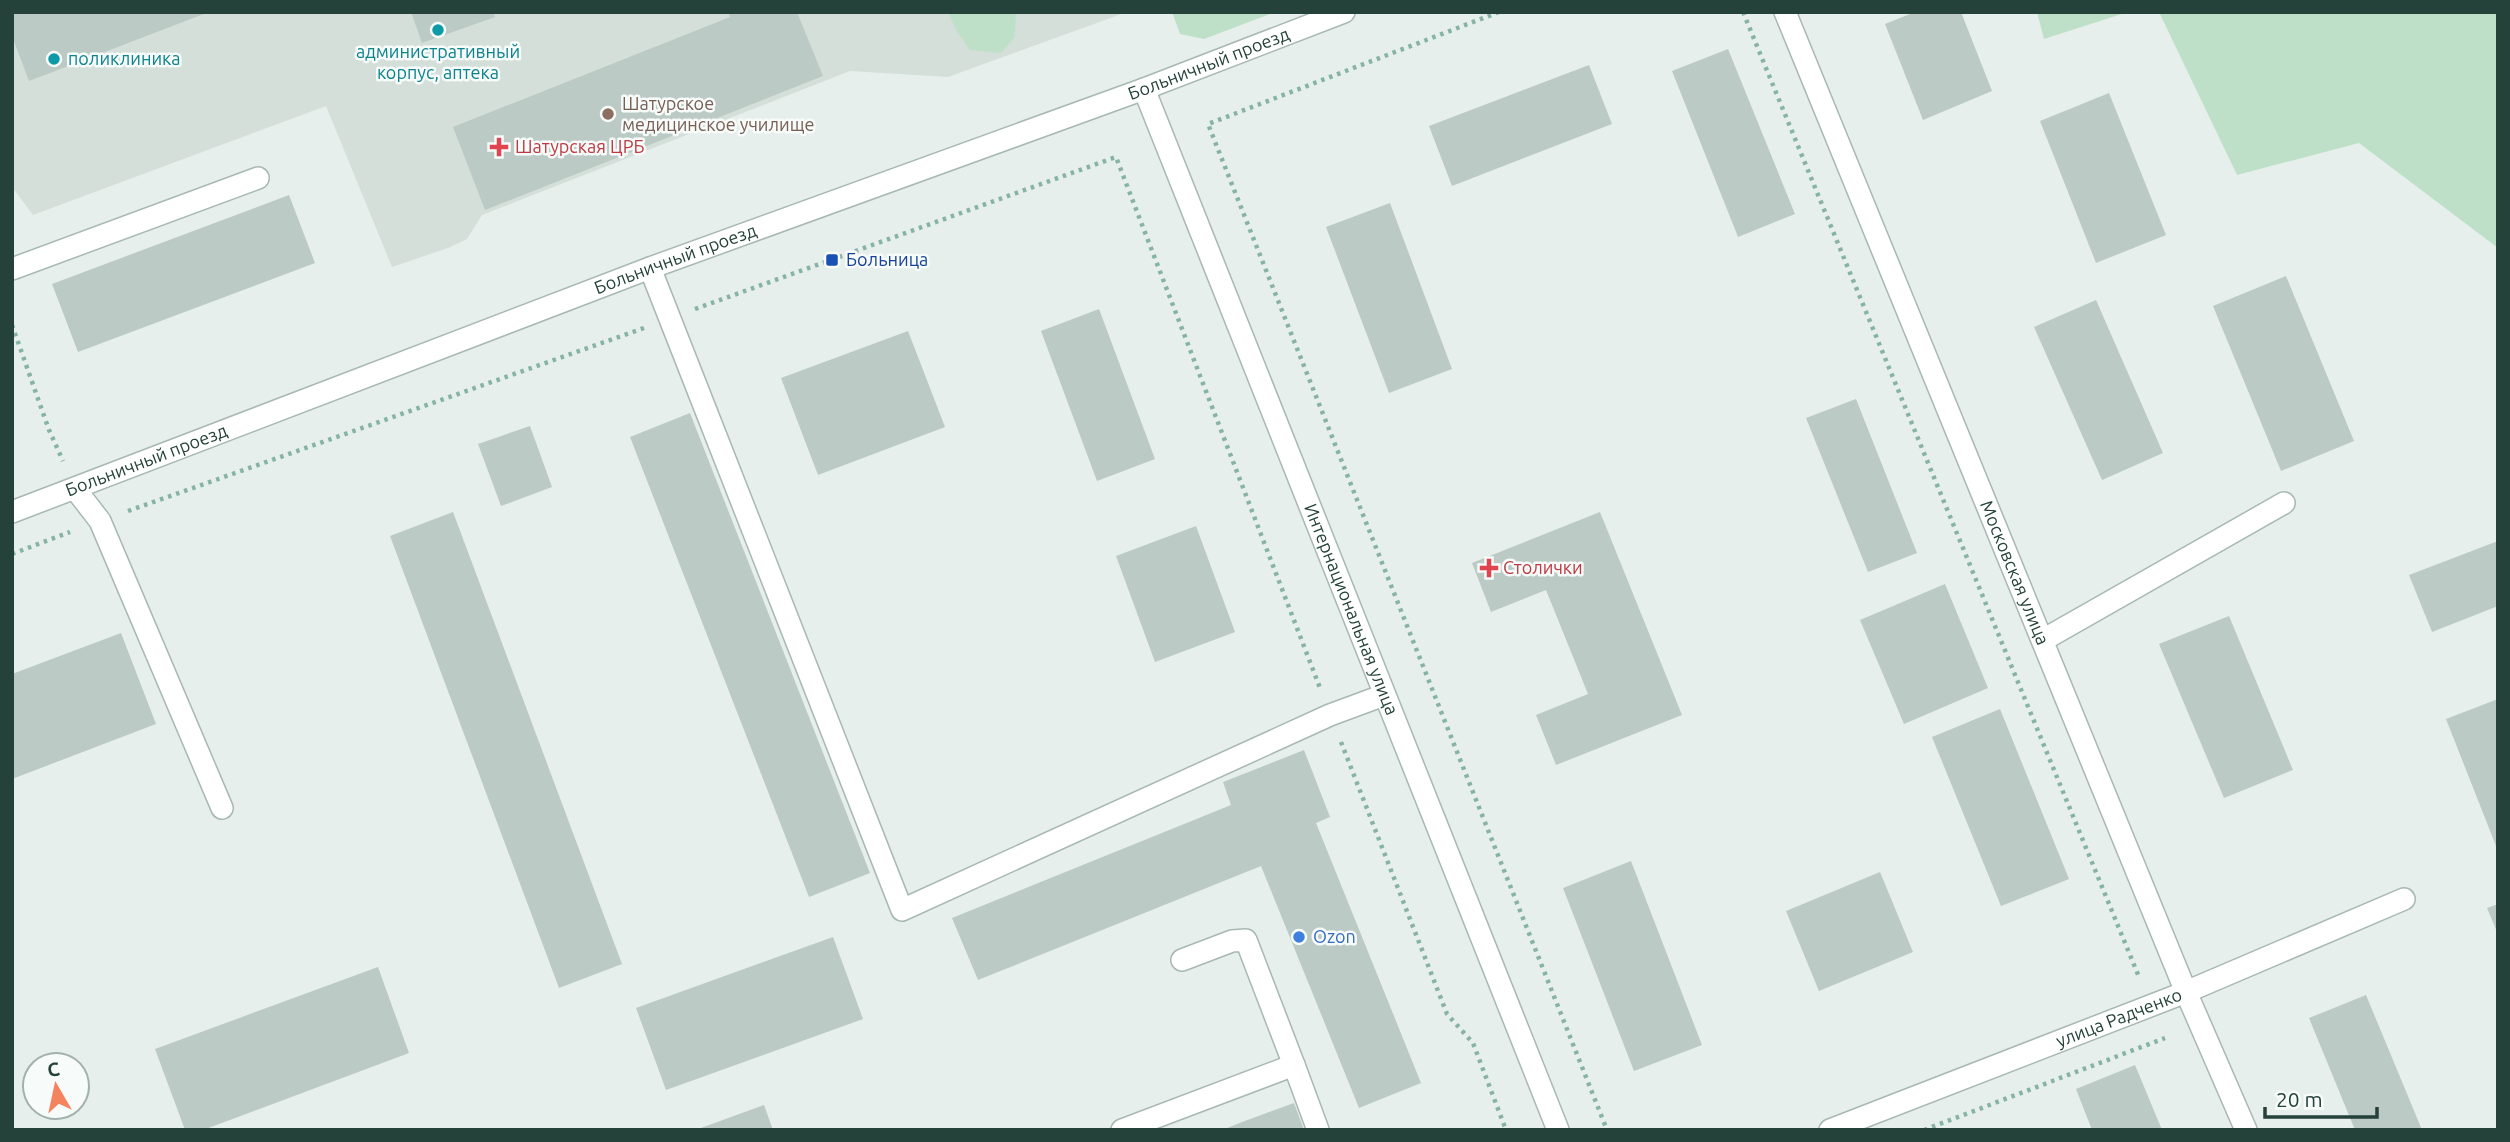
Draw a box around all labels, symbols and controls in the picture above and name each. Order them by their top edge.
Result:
marker: административный корпус, аптека [430,22,446,38]
street label: Больничный проезд [1125,23,1292,103]
place label: административный корпус, аптека [356,41,520,82]
place label: поликлиника [68,48,181,68]
marker: поликлиника [46,51,62,67]
place label: Шатурское медицинское училище [622,93,814,134]
marker: Шатурское медицинское училище [600,106,616,122]
place label: Шатурская ЦРБ [515,136,645,156]
marker: Шатурская ЦРБ [489,137,509,157]
street label: Больничный проезд [591,219,759,297]
place label: Больница [846,249,928,269]
marker: Больница [824,252,840,268]
street label: Больничный проезд [63,420,230,500]
street label: Московская улица [1977,497,2054,648]
street label: Интернациональная улица [1301,500,1403,718]
place label: Столички [1503,557,1583,577]
marker: Столички [1481,560,1497,576]
place label: Ozon [1313,926,1356,946]
marker: Ozon [1291,929,1307,945]
street label: улица Радченко [2053,984,2184,1050]
north arrow [21,1051,91,1121]
text: С [46,1057,61,1081]
scale bar [2265,1076,2377,1120]
text: 20 m [2276,1087,2323,1111]

